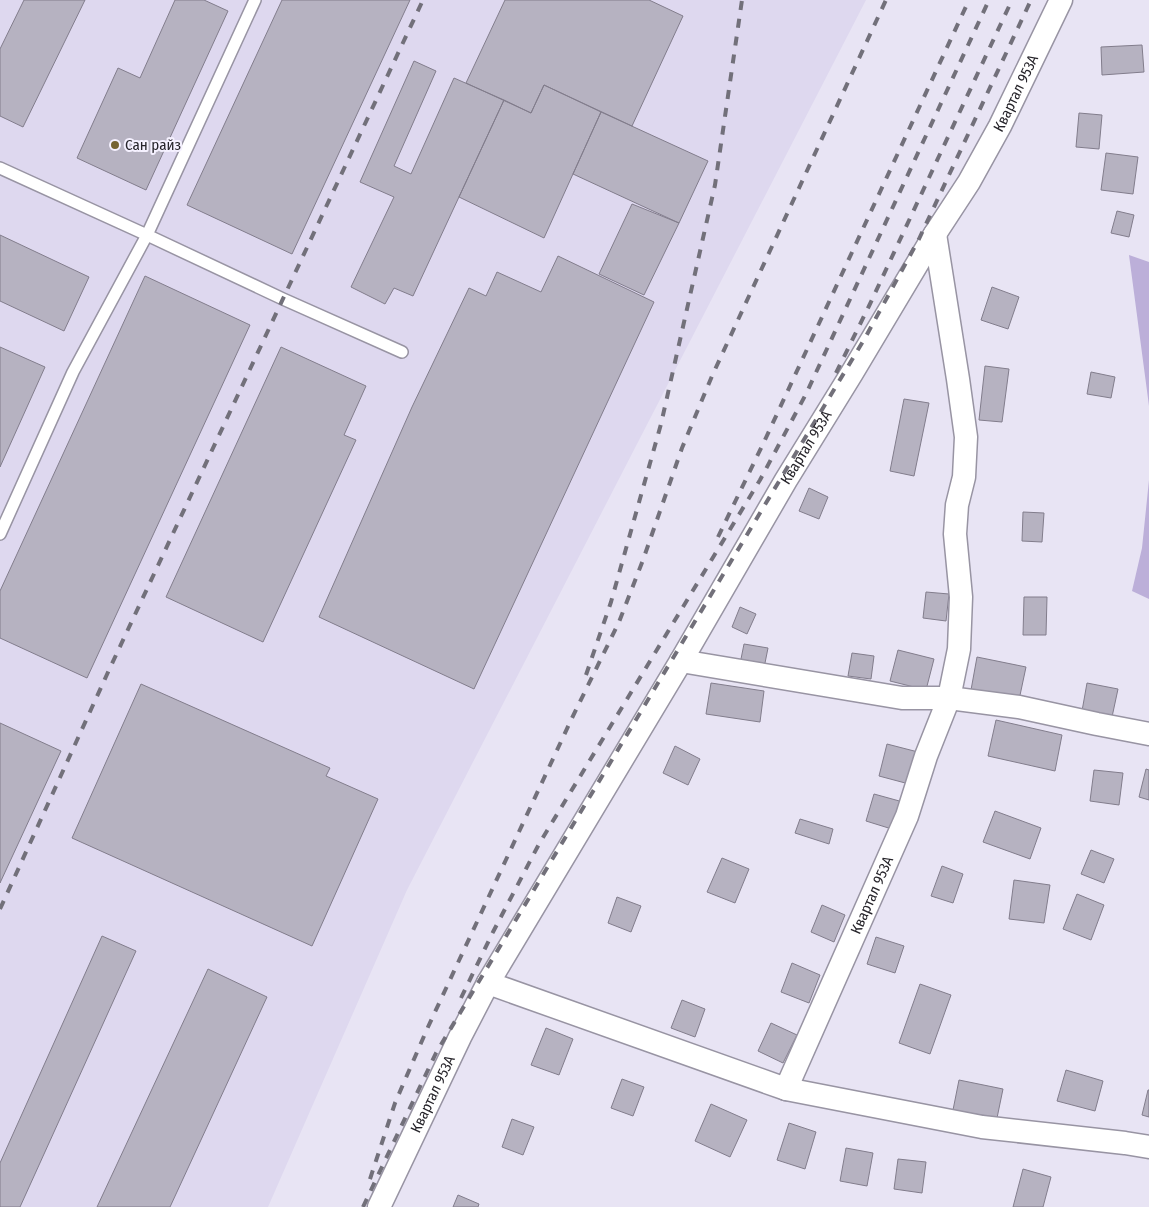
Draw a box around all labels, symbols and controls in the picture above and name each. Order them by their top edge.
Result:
street label: Квартал 953А [990,52,1042,135]
place label: Сан райз [125,136,181,154]
marker: Сан райз [109,139,121,151]
street label: Квартал 953А [777,407,836,488]
street label: Квартал 953А [847,853,897,937]
street label: Квартал 953А [407,1053,459,1136]

